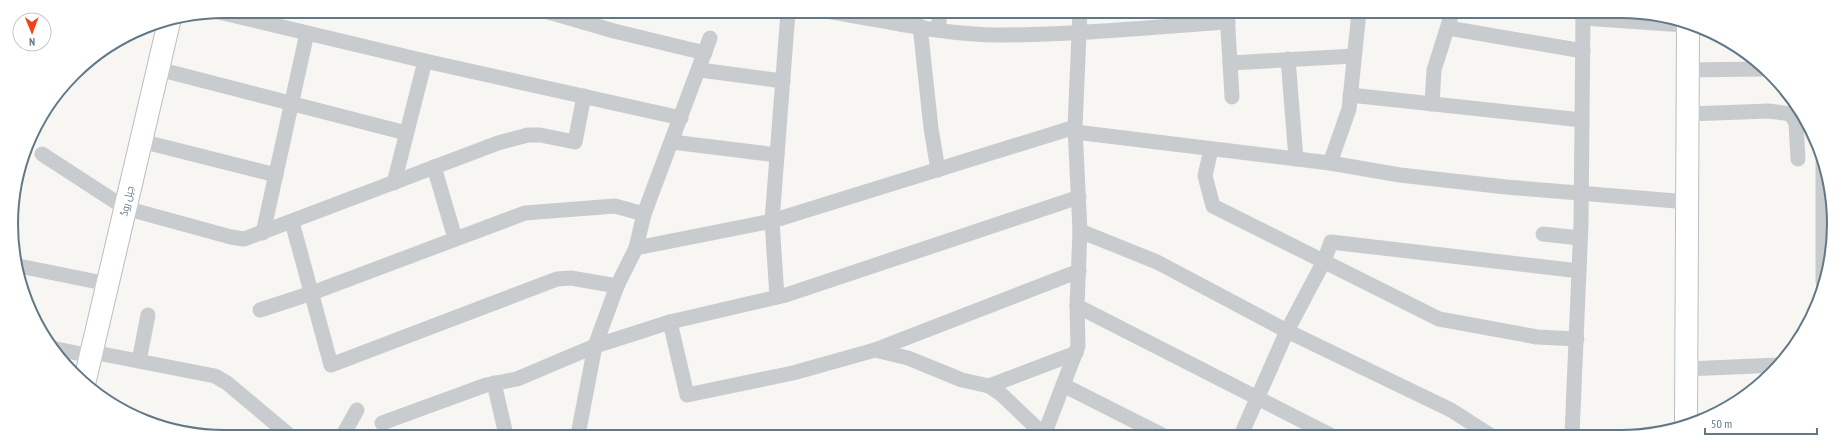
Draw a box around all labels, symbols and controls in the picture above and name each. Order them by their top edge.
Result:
north arrow [12,12,52,52]
text: N [29,35,35,49]
street label: جیل روڈ [117,185,137,217]
scale bar [1705,410,1817,436]
text: 50 m [1711,416,1732,431]

